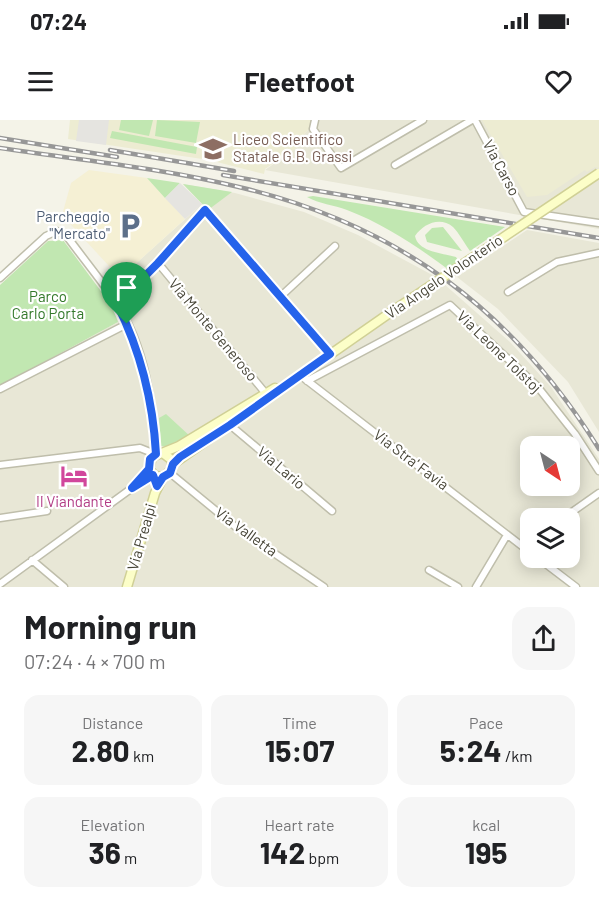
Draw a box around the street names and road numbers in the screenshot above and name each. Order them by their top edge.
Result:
street label: Via Carso [480,136,524,199]
street label: Via Angelo Volonterio [381,230,506,322]
street label: Via Monte Generoso [166,274,262,384]
street label: Via Leone Tolstoj [454,306,546,396]
street label: Via Stra' Favia [370,425,453,493]
street label: Via Lario [254,442,309,492]
street label: Via Prealpi [123,501,159,572]
street label: Via Valletta [212,503,281,560]

